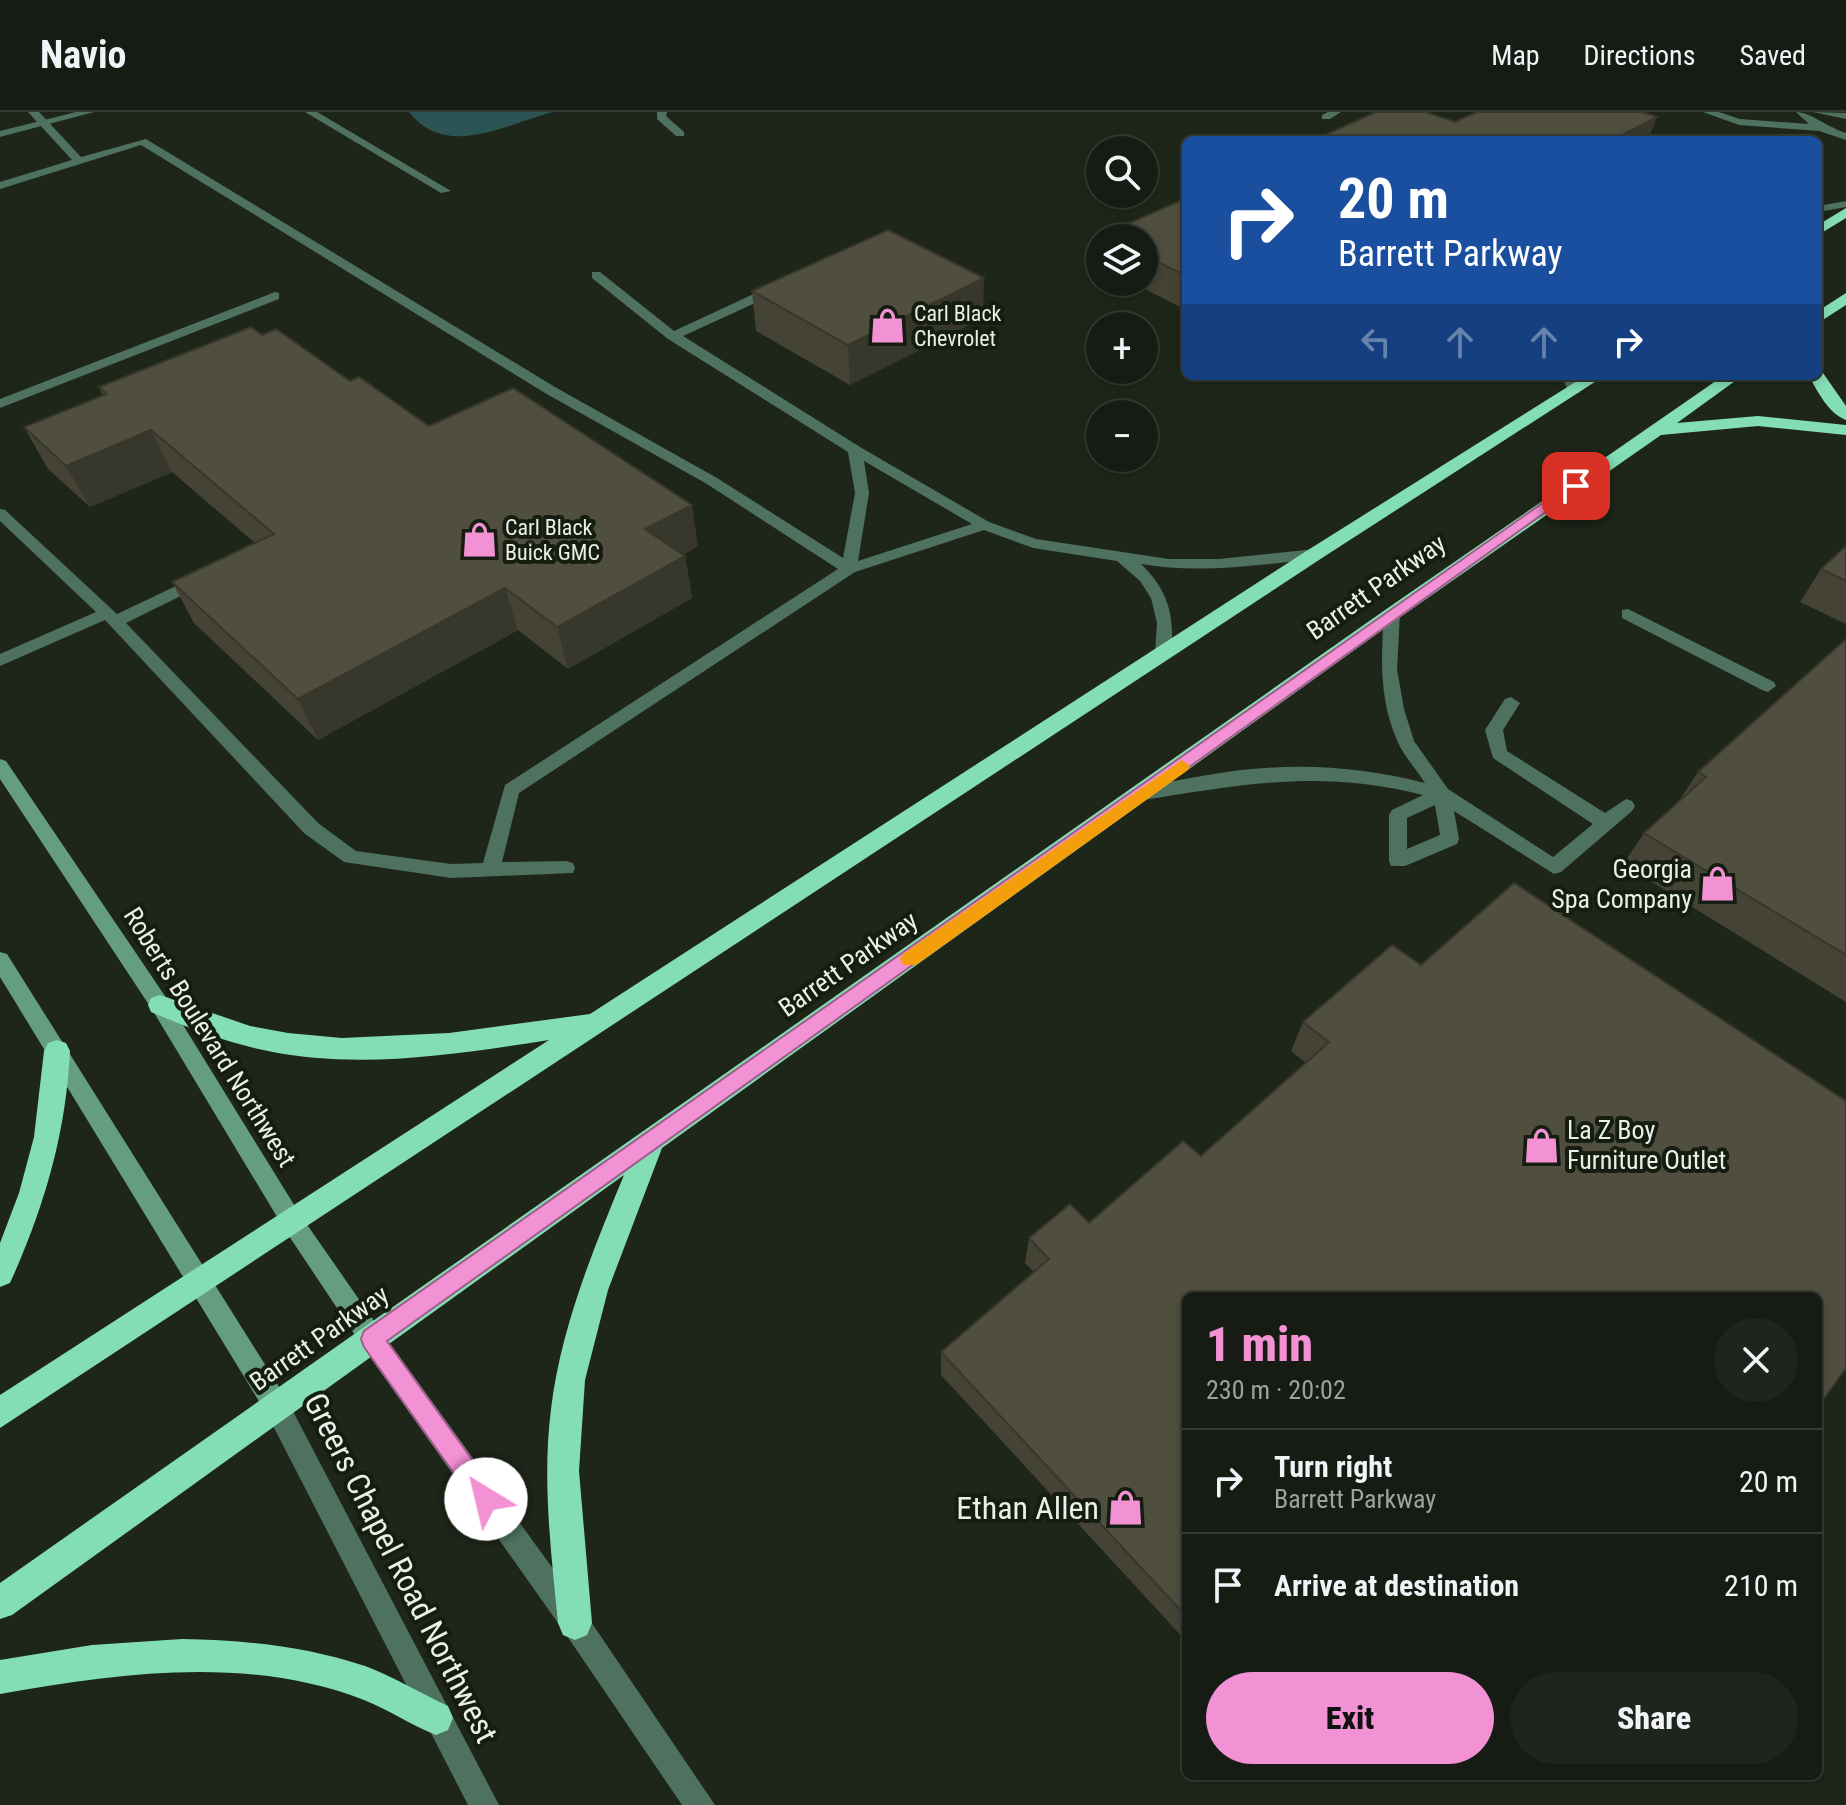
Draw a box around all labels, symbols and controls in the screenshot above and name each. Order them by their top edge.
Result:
text: Navio [40,33,126,77]
text: Map [1491,39,1540,72]
text: Directions [1584,39,1695,72]
text: Saved [1739,39,1806,72]
map controls [1086,136,1158,472]
button: search [1086,136,1158,208]
text: 20 m [1338,166,1449,232]
icon: right [1206,168,1310,272]
button: layers [1086,224,1158,296]
text: Barrett Parkway [1338,233,1563,275]
place label: Carl Black Chevrolet [914,301,1002,351]
shop icon: Carl Black Chevrolet [869,307,907,345]
button: + [1086,312,1158,384]
icon: left [1354,320,1398,364]
icon: ahead [1438,320,1482,364]
icon: ahead [1522,320,1566,364]
icon: right [1606,320,1650,364]
button: − [1086,400,1158,472]
pin [1542,452,1610,520]
icon: arrive [1554,464,1598,508]
place label: Carl Black Buick GMC [505,515,600,565]
shop icon: Carl Black Buick GMC [460,521,498,559]
street label: Barrett Parkway [1301,528,1451,646]
place label: Georgia Spa Company [1551,854,1692,914]
shop icon: Georgia Spa Company [1699,865,1737,903]
street label: Roberts Boulevard Northwest [118,902,302,1172]
street label: Barrett Parkway [773,905,923,1023]
place label: La Z Boy Furniture Outlet [1567,1115,1726,1175]
shop icon: La Z Boy Furniture Outlet [1522,1126,1560,1164]
street label: Barrett Parkway [244,1279,394,1397]
text: 1 min [1206,1316,1313,1373]
button: close [1714,1318,1798,1402]
text: 230 m · 20:02 [1206,1375,1346,1405]
street label: Greers Chapel Road Northwest [296,1387,506,1749]
text: Turn right [1274,1449,1392,1484]
position arrow [444,1457,528,1541]
icon: right [1206,1459,1250,1503]
text: 20 m [1739,1464,1798,1499]
text: Barrett Parkway [1274,1484,1436,1514]
place label: Ethan Allen [956,1489,1099,1527]
shop icon: Ethan Allen [1106,1489,1144,1527]
icon: arrive [1206,1563,1250,1607]
text: Arrive at destination [1274,1568,1519,1603]
text: 210 m [1724,1568,1798,1603]
button: Exit [1206,1672,1494,1764]
button: Share [1510,1672,1798,1764]

